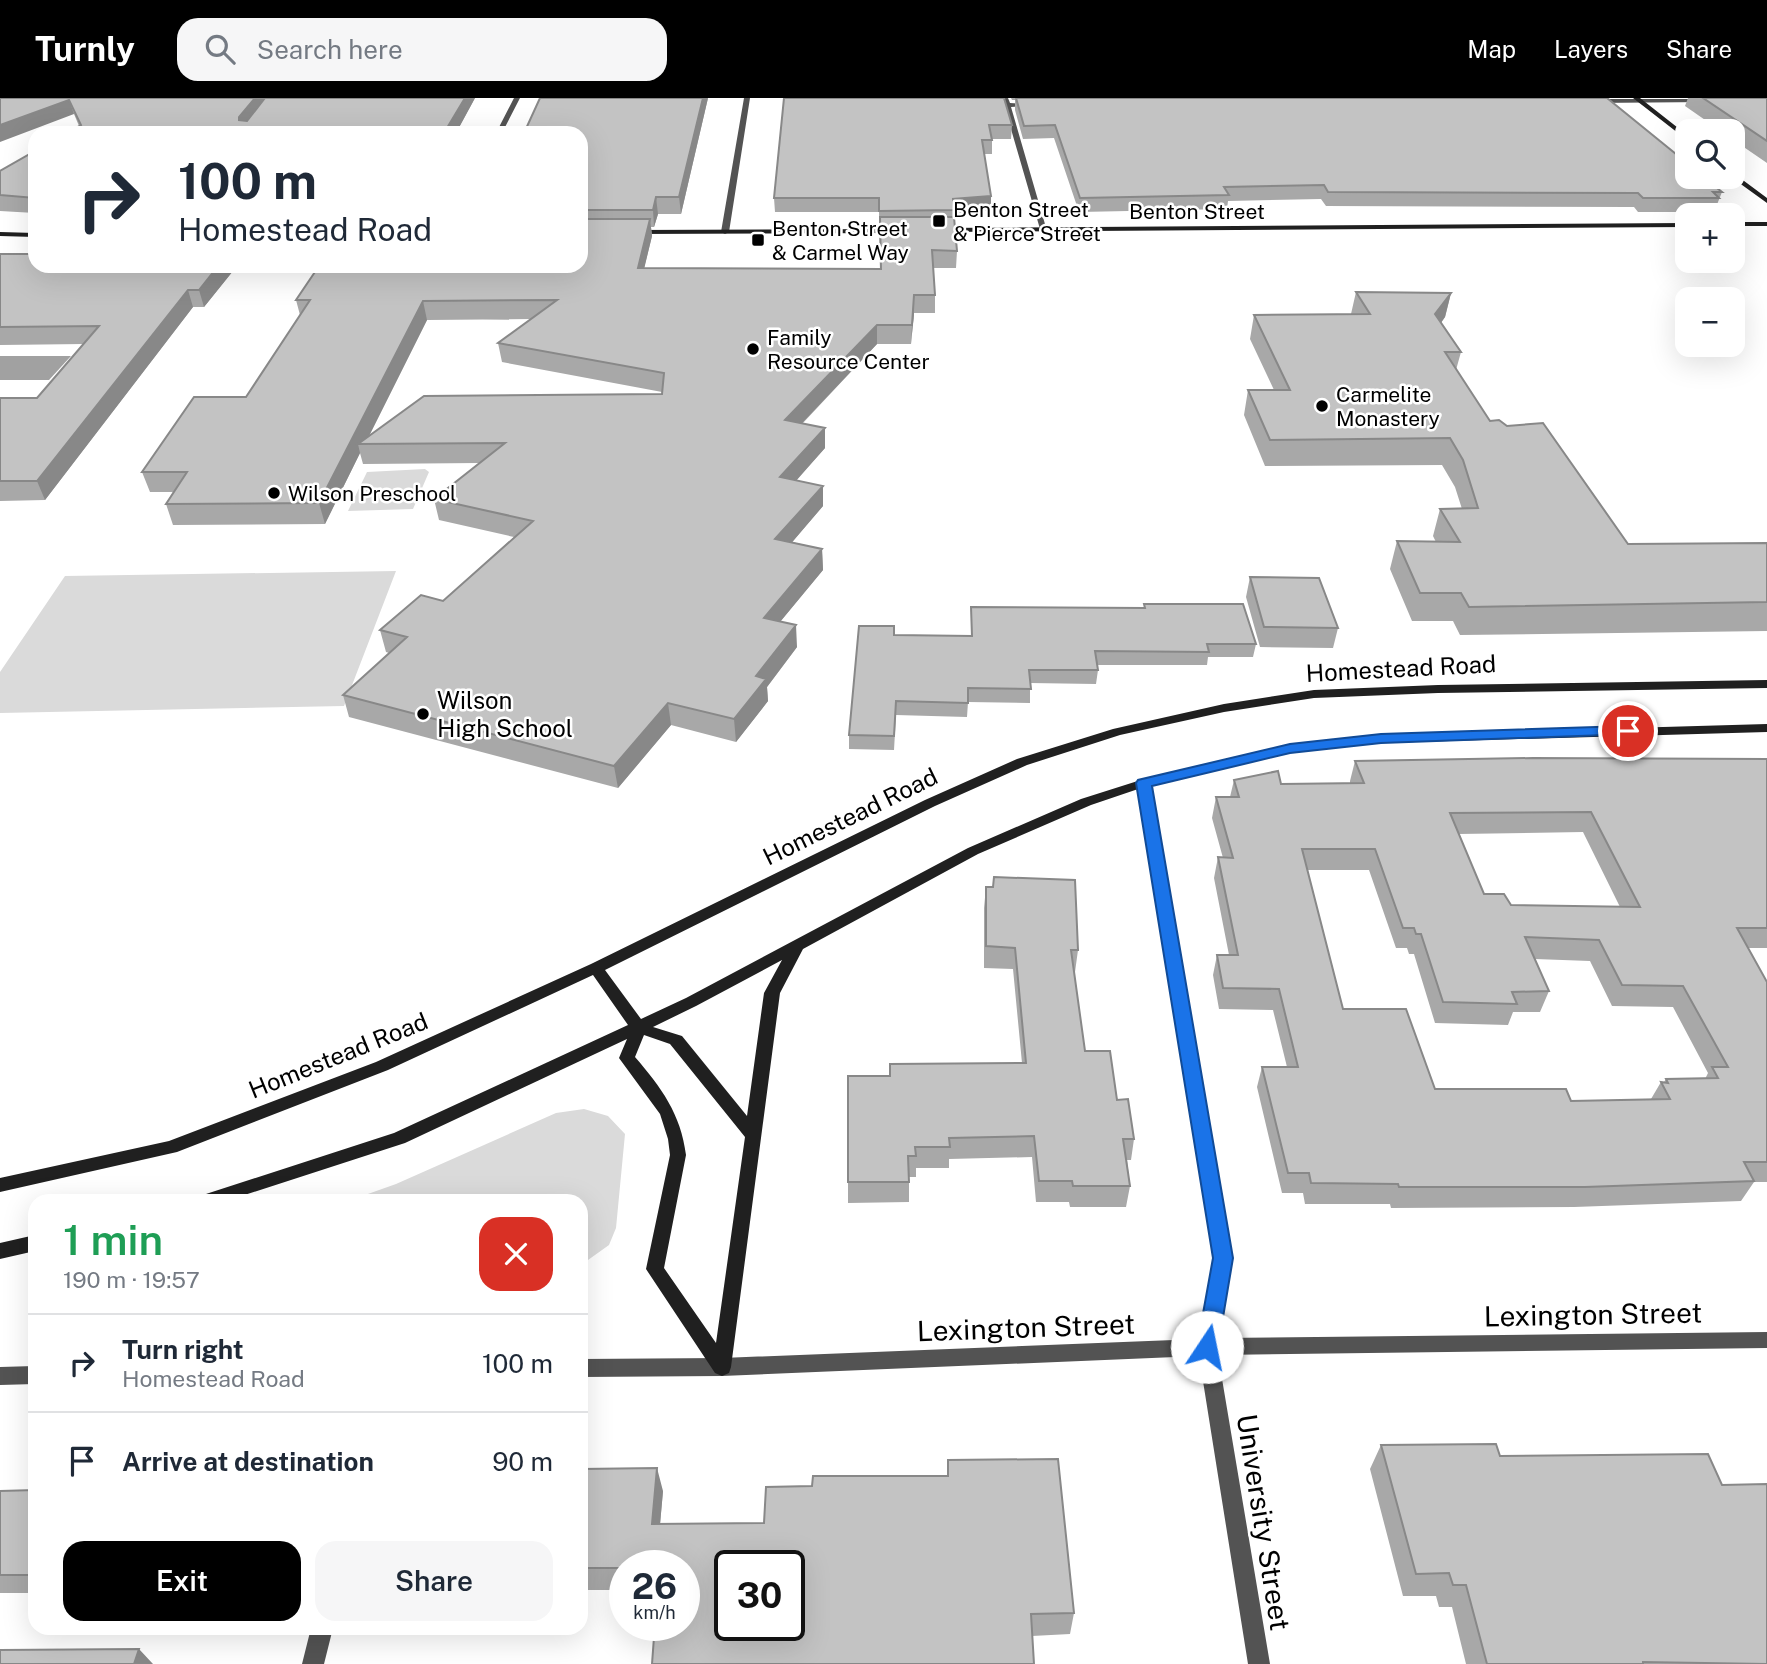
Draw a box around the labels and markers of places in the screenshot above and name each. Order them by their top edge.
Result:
place label: Benton Street & Pierce Street [953,197,1101,246]
marker: Benton Street & Pierce Street [931,213,947,229]
place label: Benton Street & Carmel Way [772,216,909,265]
marker: Benton Street & Carmel Way [750,232,766,248]
place label: Family Resource Center [767,325,930,374]
marker: Family Resource Center [745,341,761,357]
place label: Carmelite Monastery [1336,382,1440,431]
marker: Carmelite Monastery [1314,398,1330,414]
place label: Wilson Preschool [288,481,457,506]
marker: Wilson Preschool [266,485,282,501]
place label: Wilson High School [437,686,573,742]
pin [1598,701,1658,761]
marker: Wilson High School [415,706,431,722]

